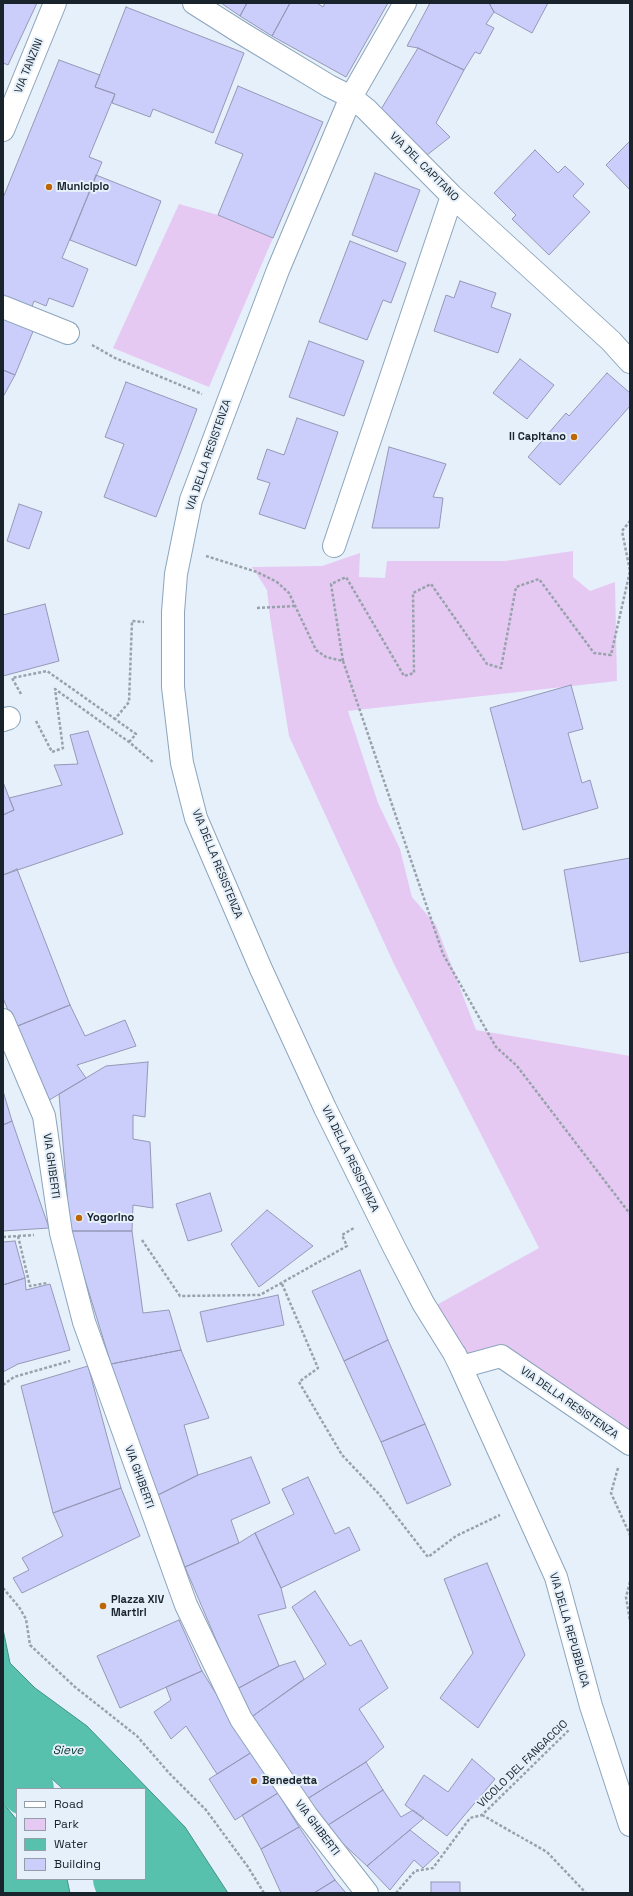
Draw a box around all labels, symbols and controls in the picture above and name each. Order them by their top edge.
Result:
street label: VIA TANZINI [12,37,46,95]
street label: VIA DEL CAPITANO [387,130,461,204]
place label: Municipio [57,180,109,194]
marker: Municipio [44,182,54,192]
street label: VIA DELLA RESISTENZA [184,398,234,512]
place label: Il Capitano [509,430,566,444]
marker: Il Capitano [569,432,579,442]
street label: VIA DELLA RESISTENZA [189,807,245,921]
street label: VIA DELLA RESISTENZA [318,1104,382,1214]
street label: VIA GHIBERTI [40,1132,62,1200]
place label: Yogorino [87,1211,134,1225]
marker: Yogorino [74,1213,84,1223]
street label: VIA DELLA RESISTENZA [517,1364,621,1442]
street label: VIA GHIBERTI [122,1444,156,1510]
street label: VIA DELLA REPUBBLICA [546,1571,592,1689]
place label: Piazza XIV Martiri [111,1593,164,1619]
marker: Piazza XIV Martiri [98,1601,108,1611]
street label: VICOLO DEL FANGACCIO [475,1718,571,1810]
water label: Sieve [53,1744,83,1758]
place label: Benedetta [262,1774,317,1788]
marker: Benedetta [249,1776,259,1786]
legend [16,1788,146,1880]
text: Road [54,1796,83,1812]
street label: VIA GHIBERTI [292,1798,342,1858]
text: Park [54,1816,79,1832]
text: Water [54,1836,88,1852]
text: Building [54,1856,101,1872]

